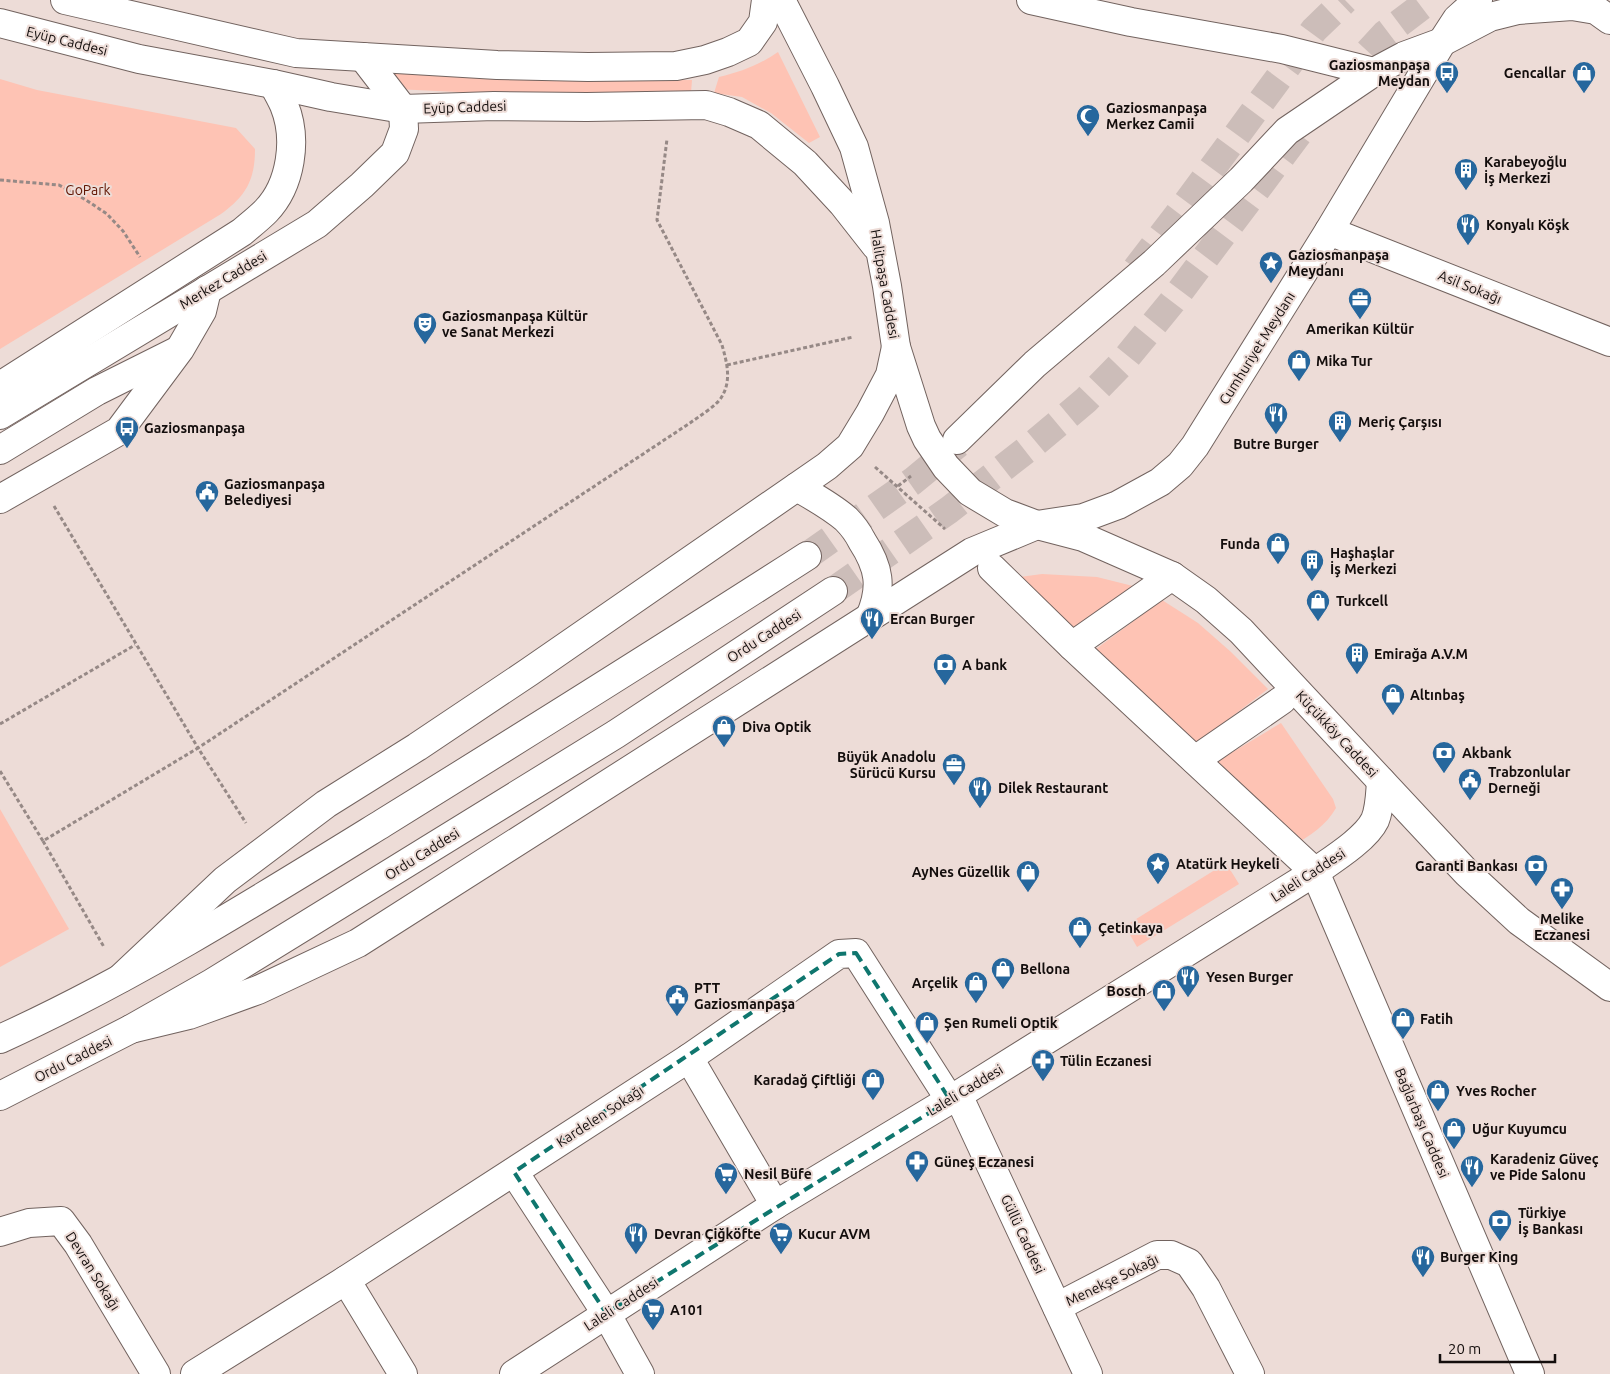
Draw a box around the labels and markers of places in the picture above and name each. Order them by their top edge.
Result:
place label: Gaziosmanpaşa Meydan [1329,57,1430,89]
bus stop icon: Gaziosmanpaşa Meydan [1434,60,1460,94]
shop icon: Gencallar [1571,60,1597,94]
place label: Gencallar [1504,65,1566,81]
place label: Gaziosmanpaşa Merkez Camii [1106,100,1207,132]
mosque icon: Gaziosmanpaşa Merkez Camii [1075,103,1101,137]
place label: Karabeyoğlu İş Merkezi [1484,154,1567,187]
building icon: Karabeyoğlu İş Merkezi [1453,157,1479,191]
restaurant icon: Konyalı Köşk [1455,212,1481,246]
place label: Konyalı Köşk [1486,217,1570,234]
place label: Gaziosmanpaşa Meydanı [1288,247,1389,279]
place icon: Gaziosmanpaşa Meydanı [1258,250,1284,284]
office icon: Amerikan Kültür [1347,286,1373,320]
place label: Gaziosmanpaşa Kültür ve Sanat Merkezi [442,308,588,340]
theatre icon: Gaziosmanpaşa Kültür ve Sanat Merkezi [412,311,438,345]
place label: Amerikan Kültür [1306,321,1414,337]
shop icon: Mika Tur [1286,348,1312,382]
place label: Mika Tur [1316,353,1373,369]
restaurant icon: Butre Burger [1263,401,1289,435]
building icon: Meriç Çarşısı [1327,409,1353,443]
place label: Meriç Çarşısı [1358,414,1442,431]
bus stop icon: Gaziosmanpaşa [114,415,140,449]
place label: Gaziosmanpaşa [144,420,245,437]
place label: Butre Burger [1233,436,1319,452]
place label: Gaziosmanpaşa Belediyesi [224,476,325,508]
public building icon: Gaziosmanpaşa Belediyesi [194,479,220,513]
shop icon: Funda [1265,531,1291,565]
place label: Funda [1220,536,1260,552]
place label: Haşhaşlar İş Merkezi [1330,545,1397,578]
building icon: Haşhaşlar İş Merkezi [1299,548,1325,582]
shop icon: Turkcell [1305,588,1331,622]
place label: Turkcell [1336,593,1388,609]
restaurant icon: Ercan Burger [859,606,885,640]
place label: Ercan Burger [890,611,975,627]
building icon: Emirağa A.V.M [1344,641,1370,675]
place label: Emirağa A.V.M [1374,646,1468,662]
bank icon: A bank [932,652,958,686]
place label: A bank [962,657,1007,673]
shop icon: Altınbaş [1380,682,1406,716]
place label: Altınbaş [1410,687,1465,704]
shop icon: Diva Optik [711,714,737,748]
place label: Diva Optik [742,719,812,735]
bank icon: Akbank [1431,740,1457,774]
place label: Akbank [1462,745,1512,761]
place label: Büyük Anadolu Sürücü Kursu [837,749,936,781]
office icon: Büyük Anadolu Sürücü Kursu [941,752,967,786]
place label: Trabzonlular Derneği [1488,764,1571,796]
public building icon: Trabzonlular Derneği [1457,767,1483,801]
restaurant icon: Dilek Restaurant [967,775,993,809]
place label: Dilek Restaurant [998,780,1108,796]
place icon: Atatürk Heykeli [1145,851,1171,885]
bank icon: Garanti Bankası [1523,853,1549,887]
place label: Atatürk Heykeli [1176,856,1280,872]
place label: Garanti Bankası [1415,858,1518,874]
shop icon: AyNes Güzellik [1015,859,1041,893]
place label: AyNes Güzellik [912,864,1010,880]
pharmacy icon: Melike Eczanesi [1549,876,1575,910]
place label: Melike Eczanesi [1534,911,1590,943]
shop icon: Çetinkaya [1067,915,1093,949]
place label: Çetinkaya [1098,920,1163,937]
shop icon: Bellona [990,956,1016,990]
place label: Bellona [1020,961,1070,977]
restaurant icon: Yesen Burger [1175,964,1201,998]
place label: Yesen Burger [1206,969,1294,985]
shop icon: Arçelik [963,970,989,1004]
place label: Arçelik [912,975,958,992]
shop icon: Bosch [1151,978,1177,1012]
place label: PTT Gaziosmanpaşa [694,980,795,1013]
public building icon: PTT Gaziosmanpaşa [664,983,690,1017]
place label: Bosch [1107,983,1146,999]
shop icon: Fatih [1390,1006,1416,1040]
shop icon: Şen Rumeli Optik [914,1010,940,1044]
place label: Fatih [1420,1011,1453,1027]
place label: Şen Rumeli Optik [944,1015,1058,1032]
pharmacy icon: Tülin Eczanesi [1030,1048,1056,1082]
place label: Tülin Eczanesi [1060,1053,1152,1069]
shop icon: Karadağ Çiftliği [860,1067,886,1101]
place label: Karadağ Çiftliği [753,1072,856,1089]
shop icon: Yves Rocher [1425,1078,1451,1112]
place label: Yves Rocher [1456,1083,1537,1099]
shop icon: Uğur Kuyumcu [1441,1116,1467,1150]
place label: Uğur Kuyumcu [1472,1121,1567,1137]
pharmacy icon: Güneş Eczanesi [904,1149,930,1183]
place label: Karadeniz Güveç ve Pide Salonu [1490,1151,1599,1183]
place label: Güneş Eczanesi [934,1154,1034,1171]
restaurant icon: Karadeniz Güveç ve Pide Salonu [1459,1154,1485,1188]
supermarket icon: Nesil Büfe [713,1161,739,1195]
place label: Nesil Büfe [744,1166,812,1182]
place label: Türkiye İş Bankası [1518,1205,1583,1238]
bank icon: Türkiye İş Bankası [1487,1208,1513,1242]
restaurant icon: Devran Çiğköfte [623,1221,649,1255]
supermarket icon: Kucur AVM [768,1221,794,1255]
place label: Devran Çiğköfte [654,1226,761,1243]
place label: Kucur AVM [798,1226,871,1242]
restaurant icon: Burger King [1410,1244,1436,1278]
place label: Burger King [1440,1249,1518,1265]
supermarket icon: A101 [640,1297,666,1331]
place label: A101 [670,1302,704,1318]

